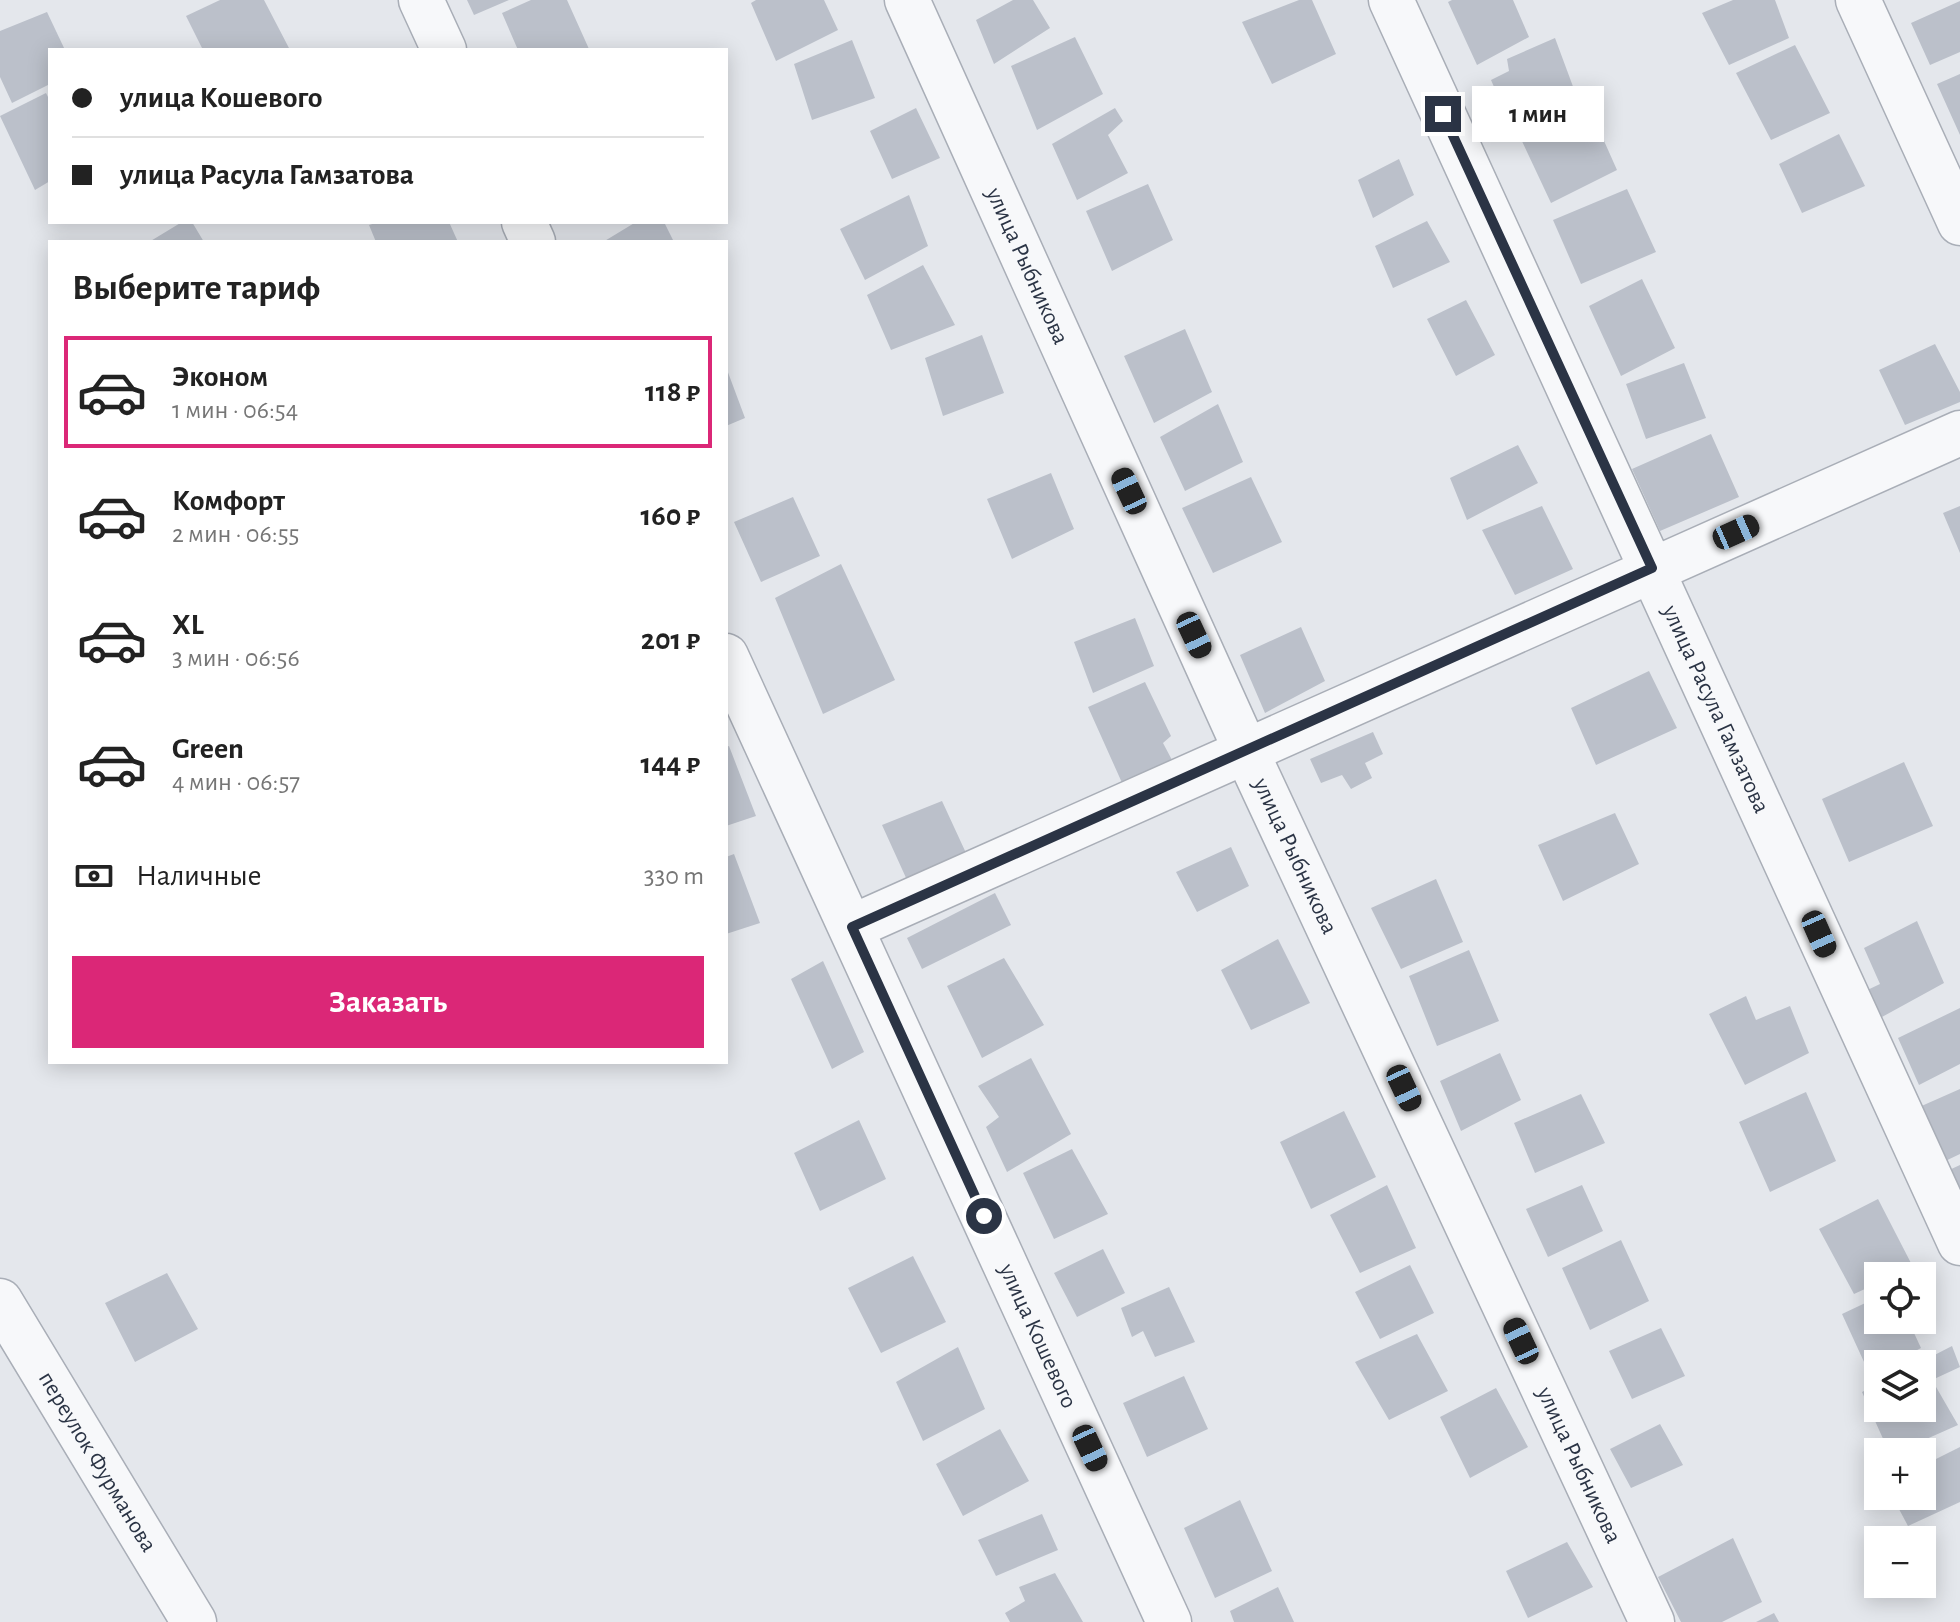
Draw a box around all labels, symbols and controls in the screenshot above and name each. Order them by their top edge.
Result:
text: улица Кошевого [120,83,322,113]
callout: 1 мин [1471,86,1603,142]
route end [1425,96,1461,132]
text: 1 мин [1509,101,1567,127]
text: улица Расула Гамзатова [120,160,414,190]
street label: улица Рыбникова [981,183,1073,348]
text: Выберите тариф [72,270,320,306]
icon: car [76,356,148,428]
text: Эконом [172,362,268,392]
text: 118 ₽ [645,377,700,407]
text: 1 мин · 06:54 [172,397,298,423]
car [1108,464,1150,518]
icon: car [76,480,148,552]
text: Комфорт [172,486,285,516]
text: 160 ₽ [641,501,700,531]
car [1709,511,1763,553]
text: 2 мин · 06:55 [172,521,299,547]
street label: улица Расула Гамзатова [1657,601,1774,817]
icon: car [76,604,148,676]
car [1173,608,1215,662]
text: XL [172,610,204,640]
text: 201 ₽ [641,625,700,655]
text: 3 мин · 06:56 [172,645,300,671]
icon: car [76,728,148,800]
text: Green [172,734,244,764]
text: 144 ₽ [640,749,700,779]
text: 4 мин · 06:57 [172,769,300,795]
street label: улица Рыбникова [1248,774,1342,938]
icon: cash [72,854,116,898]
text: Наличные [136,861,262,891]
text: 330 m [644,863,704,889]
car [1798,907,1840,961]
button: Заказать [72,956,704,1048]
car [1383,1061,1425,1115]
route start [966,1198,1002,1234]
street label: улица Кошевого [994,1259,1081,1412]
map controls [1864,1262,1936,1598]
button: locate [1864,1262,1936,1334]
car [1500,1314,1542,1368]
button: layers [1864,1350,1936,1422]
street label: переулок Фурманова [34,1367,161,1556]
street label: улица Рыбникова [1532,1383,1626,1547]
car [1069,1421,1111,1475]
button: + [1864,1438,1936,1510]
button: − [1864,1526,1936,1598]

